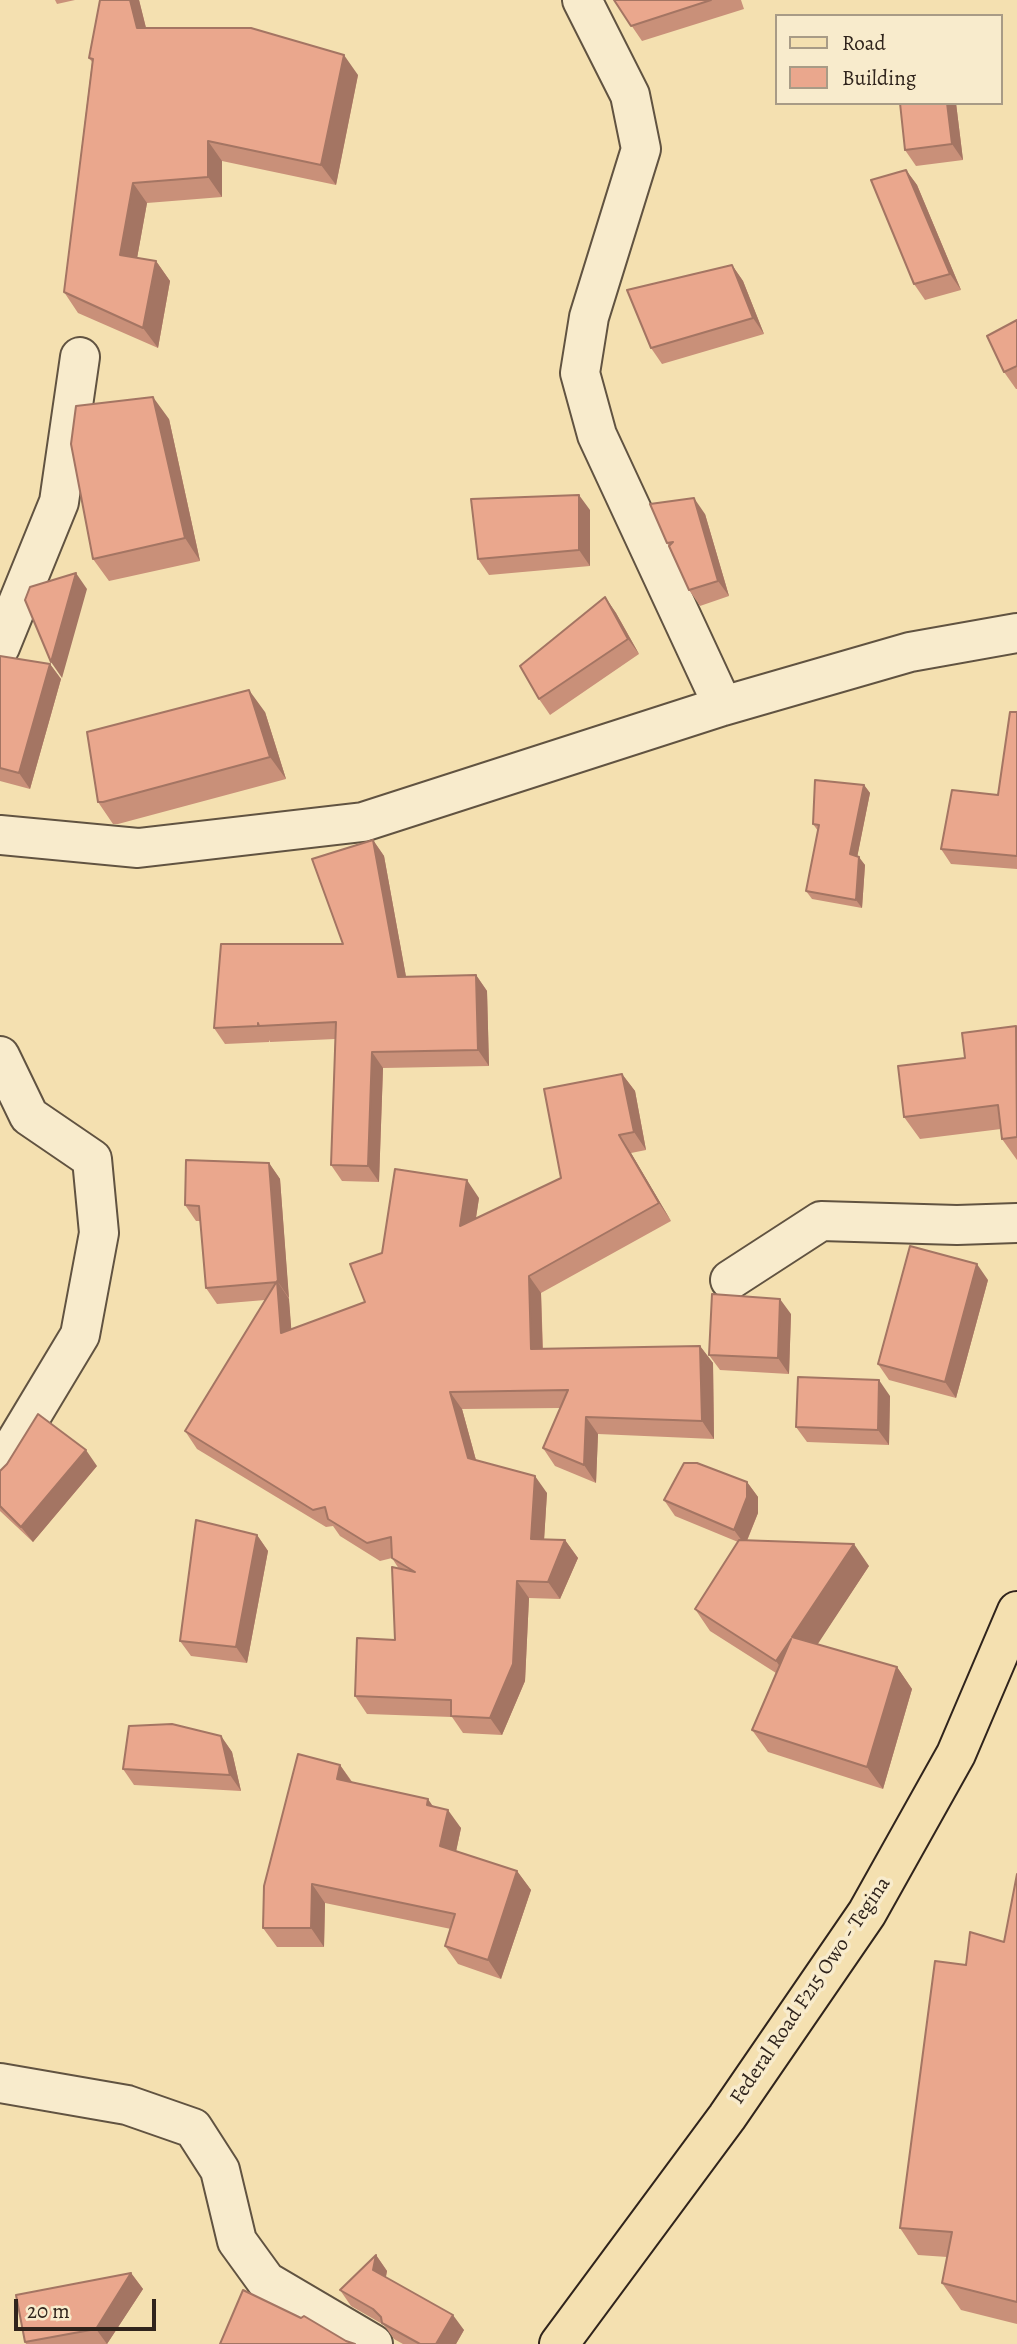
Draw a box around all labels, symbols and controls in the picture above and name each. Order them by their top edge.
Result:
legend [776,14,1003,105]
text: Road [842,29,886,57]
text: Building [842,64,916,92]
street label: Federal Road F215 Owo - Tegina [725,1872,897,2110]
scale bar [18,2284,159,2328]
text: 20 m [27,2297,70,2325]

